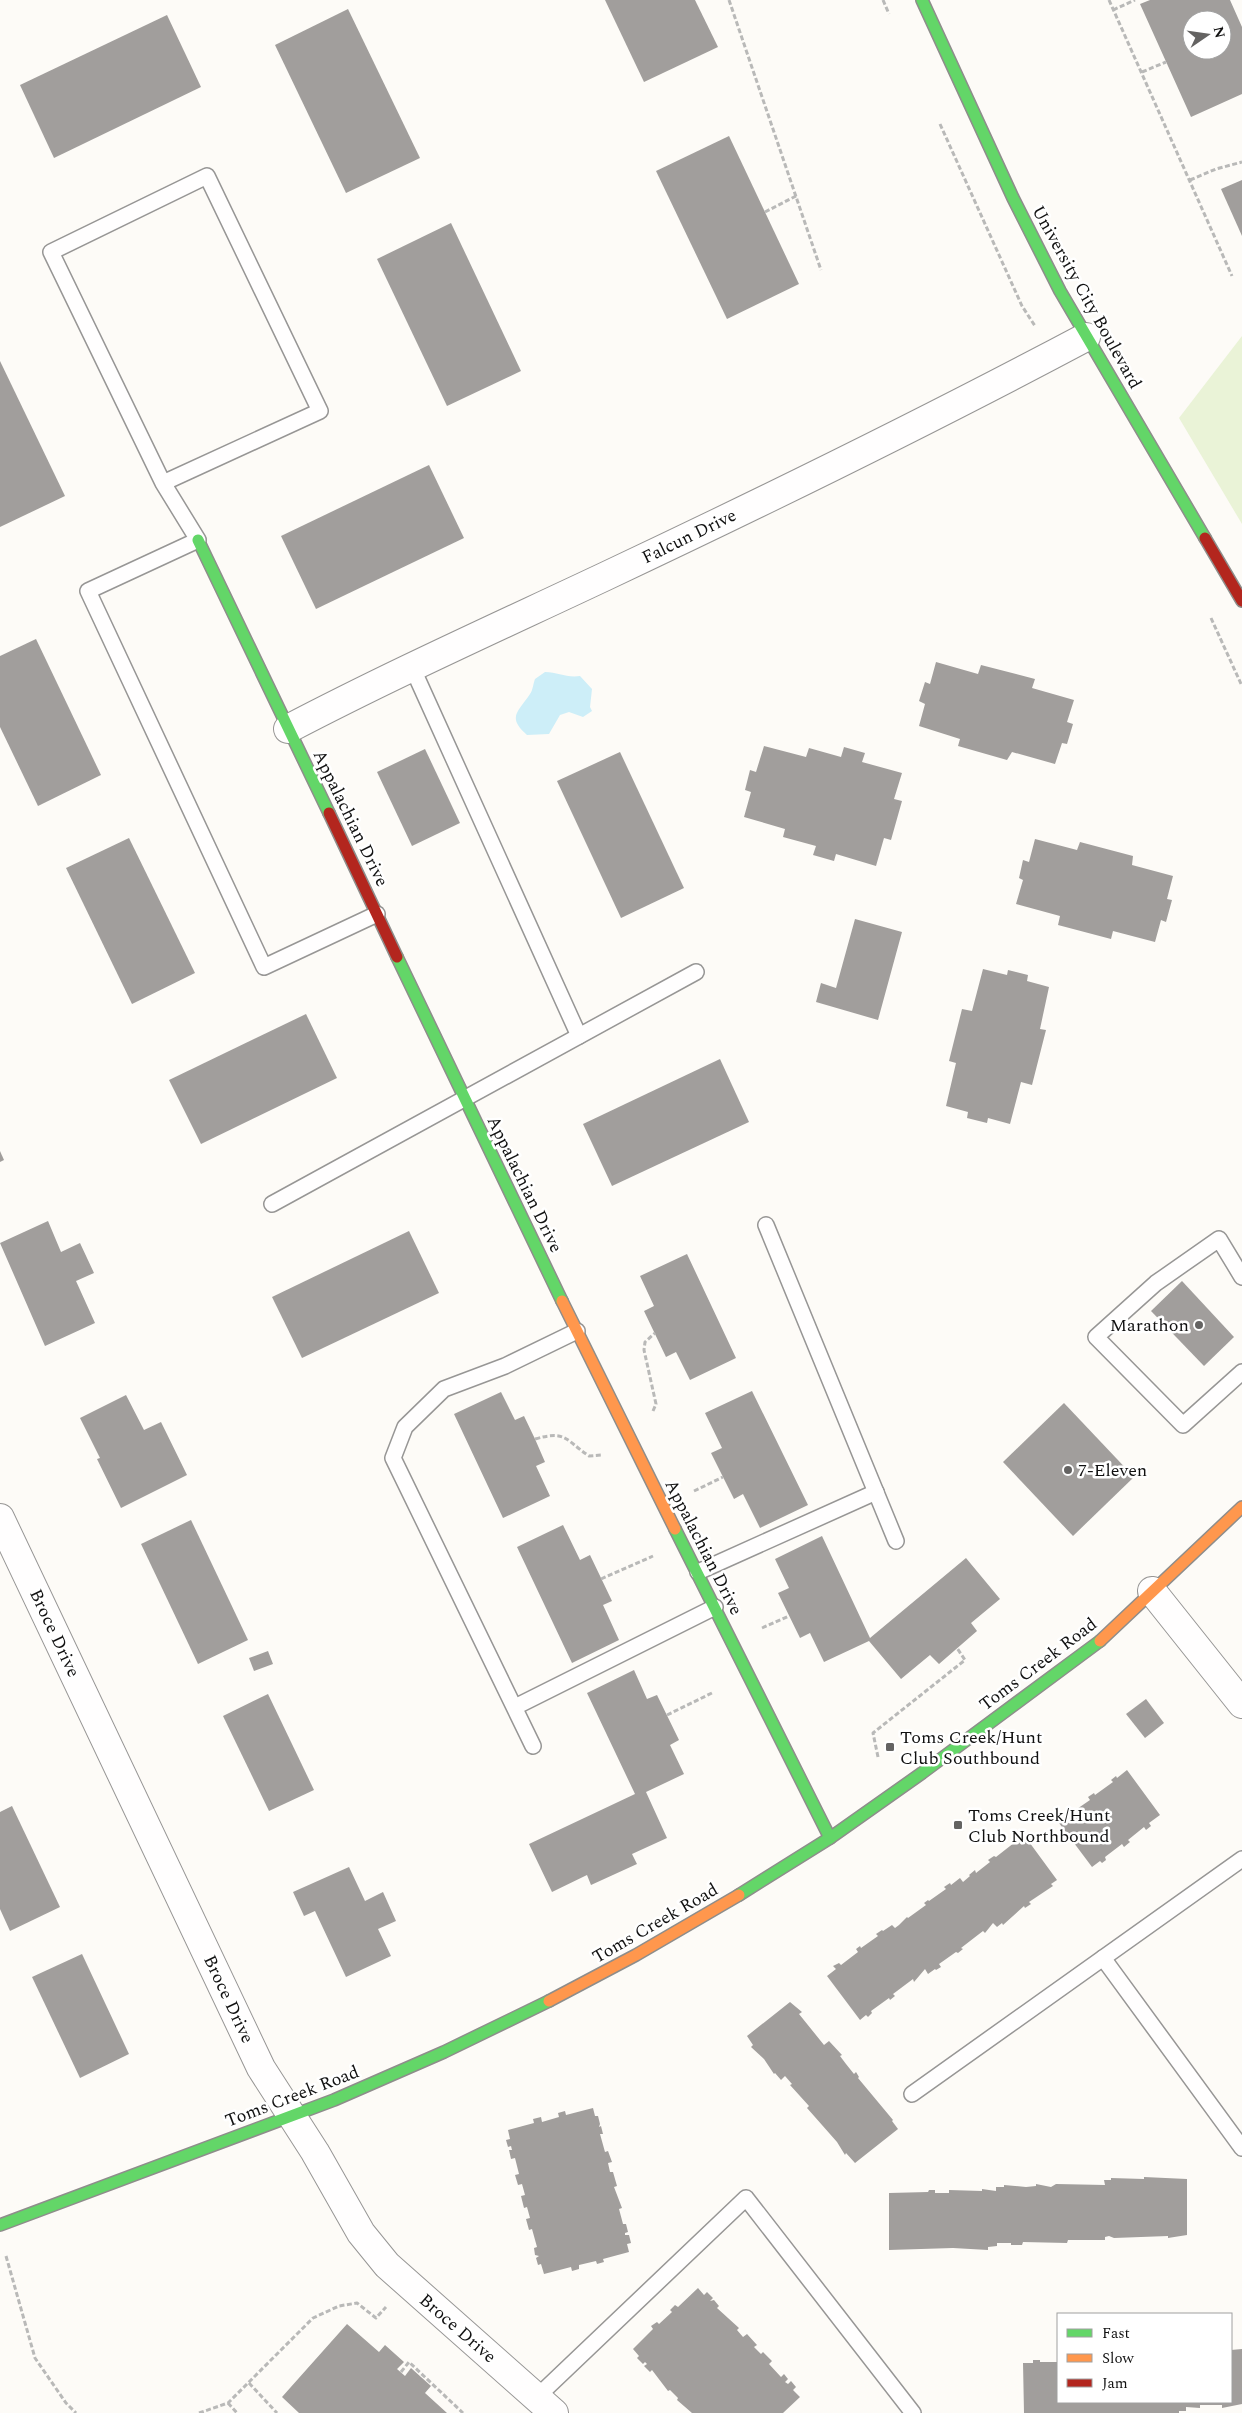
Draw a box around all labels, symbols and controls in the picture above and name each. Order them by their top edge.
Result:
north arrow [1182,10,1232,60]
text: N [1208,24,1231,40]
street label: University City Boulevard [1025,200,1148,394]
street label: Falcun Drive [637,502,741,571]
street label: Appalachian Drive [306,745,395,891]
street label: Appalachian Drive [480,1111,569,1257]
place label: Marathon [1110,1312,1189,1339]
marker: Marathon [1193,1319,1205,1331]
place label: 7-Eleven [1078,1457,1147,1484]
marker: 7-Eleven [1062,1464,1074,1476]
street label: Appalachian Drive [658,1475,749,1620]
street label: Broce Drive [22,1585,87,1682]
street label: Toms Creek Road [974,1611,1103,1718]
place label: Toms Creek/Hunt Club Southbound [900,1724,1042,1772]
marker: Toms Creek/Hunt Club Southbound [884,1741,896,1753]
place label: Toms Creek/Hunt Club Northbound [968,1802,1110,1850]
marker: Toms Creek/Hunt Club Northbound [952,1819,964,1831]
street label: Toms Creek Road [587,1876,723,1970]
street label: Broce Drive [196,1951,261,2048]
street label: Toms Creek Road [221,2059,363,2134]
street label: Broce Drive [413,2287,502,2370]
legend [1057,2313,1232,2403]
text: Fast [1102,2322,1130,2345]
text: Slow [1102,2347,1134,2370]
text: Jam [1102,2372,1128,2395]

